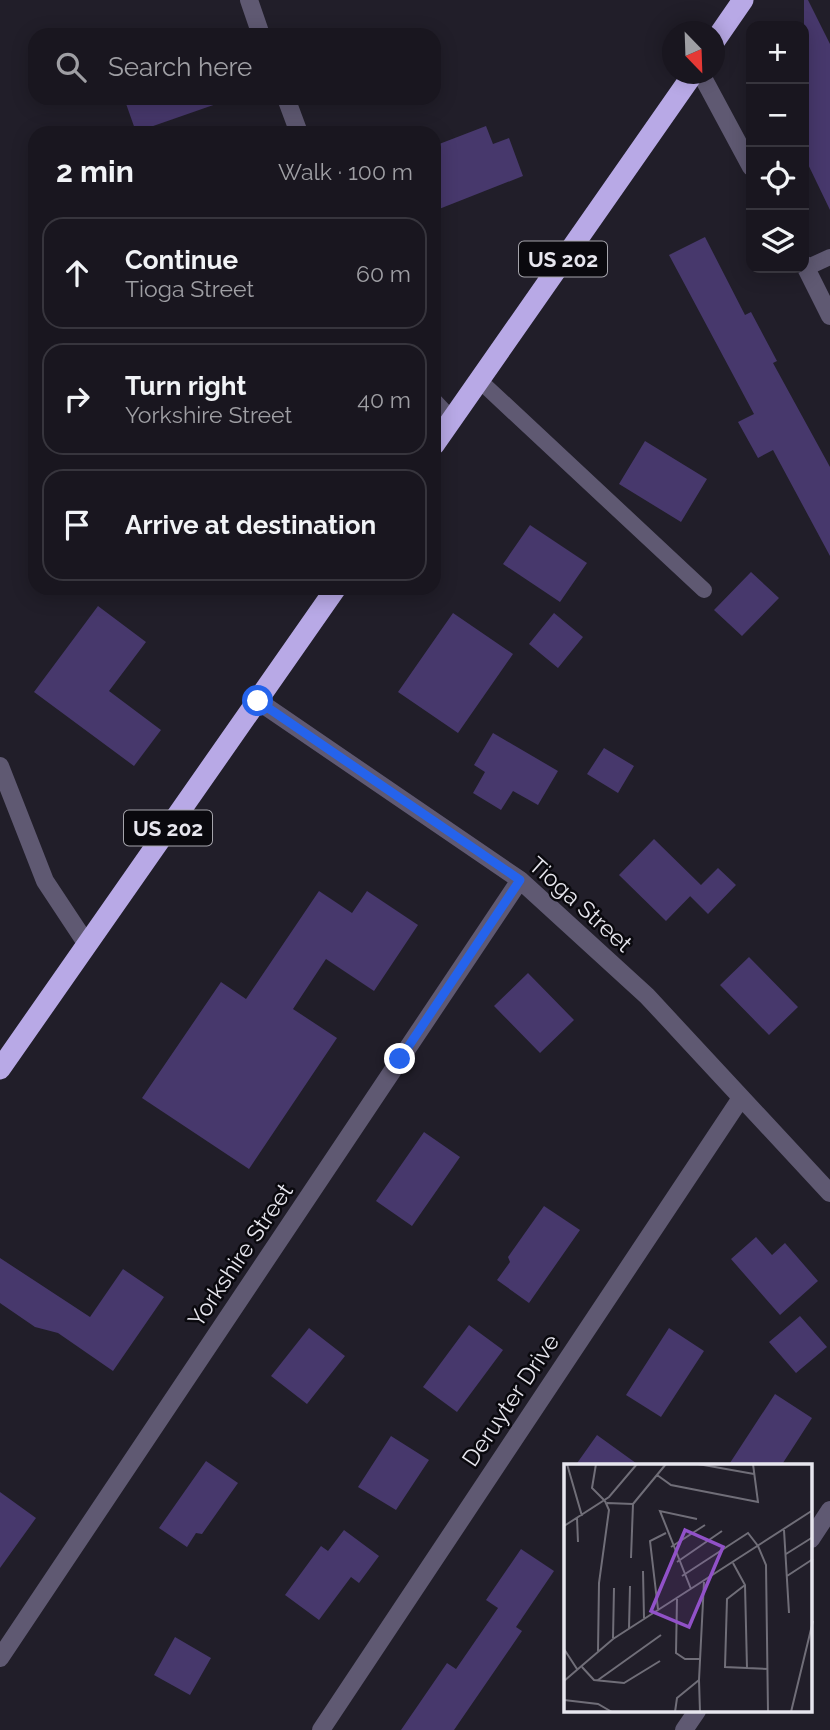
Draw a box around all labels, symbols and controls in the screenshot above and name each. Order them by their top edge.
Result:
north arrow [662,21,725,84]
map controls [746,21,809,273]
button: + [746,21,809,84]
search box [28,28,441,105]
icon: search [52,48,90,86]
text: Search here [108,52,252,82]
button: − [746,84,809,147]
button: locate [746,147,809,210]
text: 2 min [56,154,134,189]
text: Walk · 100 m [278,158,413,185]
button: layers [746,210,809,273]
road number: US 202 [519,242,607,276]
text: Continue [125,245,238,275]
icon: ahead [58,254,96,292]
text: 60 m [356,260,411,287]
text: Tioga Street [125,275,254,302]
text: Turn right [125,371,246,401]
icon: right [58,380,96,418]
text: 40 m [357,386,411,413]
text: Yorkshire Street [125,401,292,428]
icon: arrive [58,506,96,544]
text: Arrive at destination [125,510,376,540]
route start [242,685,273,716]
road number: US 202 [124,810,212,846]
street label: Tioga Street [524,851,638,957]
route end [384,1043,415,1074]
street label: Yorkshire Street [182,1178,298,1332]
street label: Deruyter Drive [456,1329,564,1471]
inset map [564,1464,812,1712]

